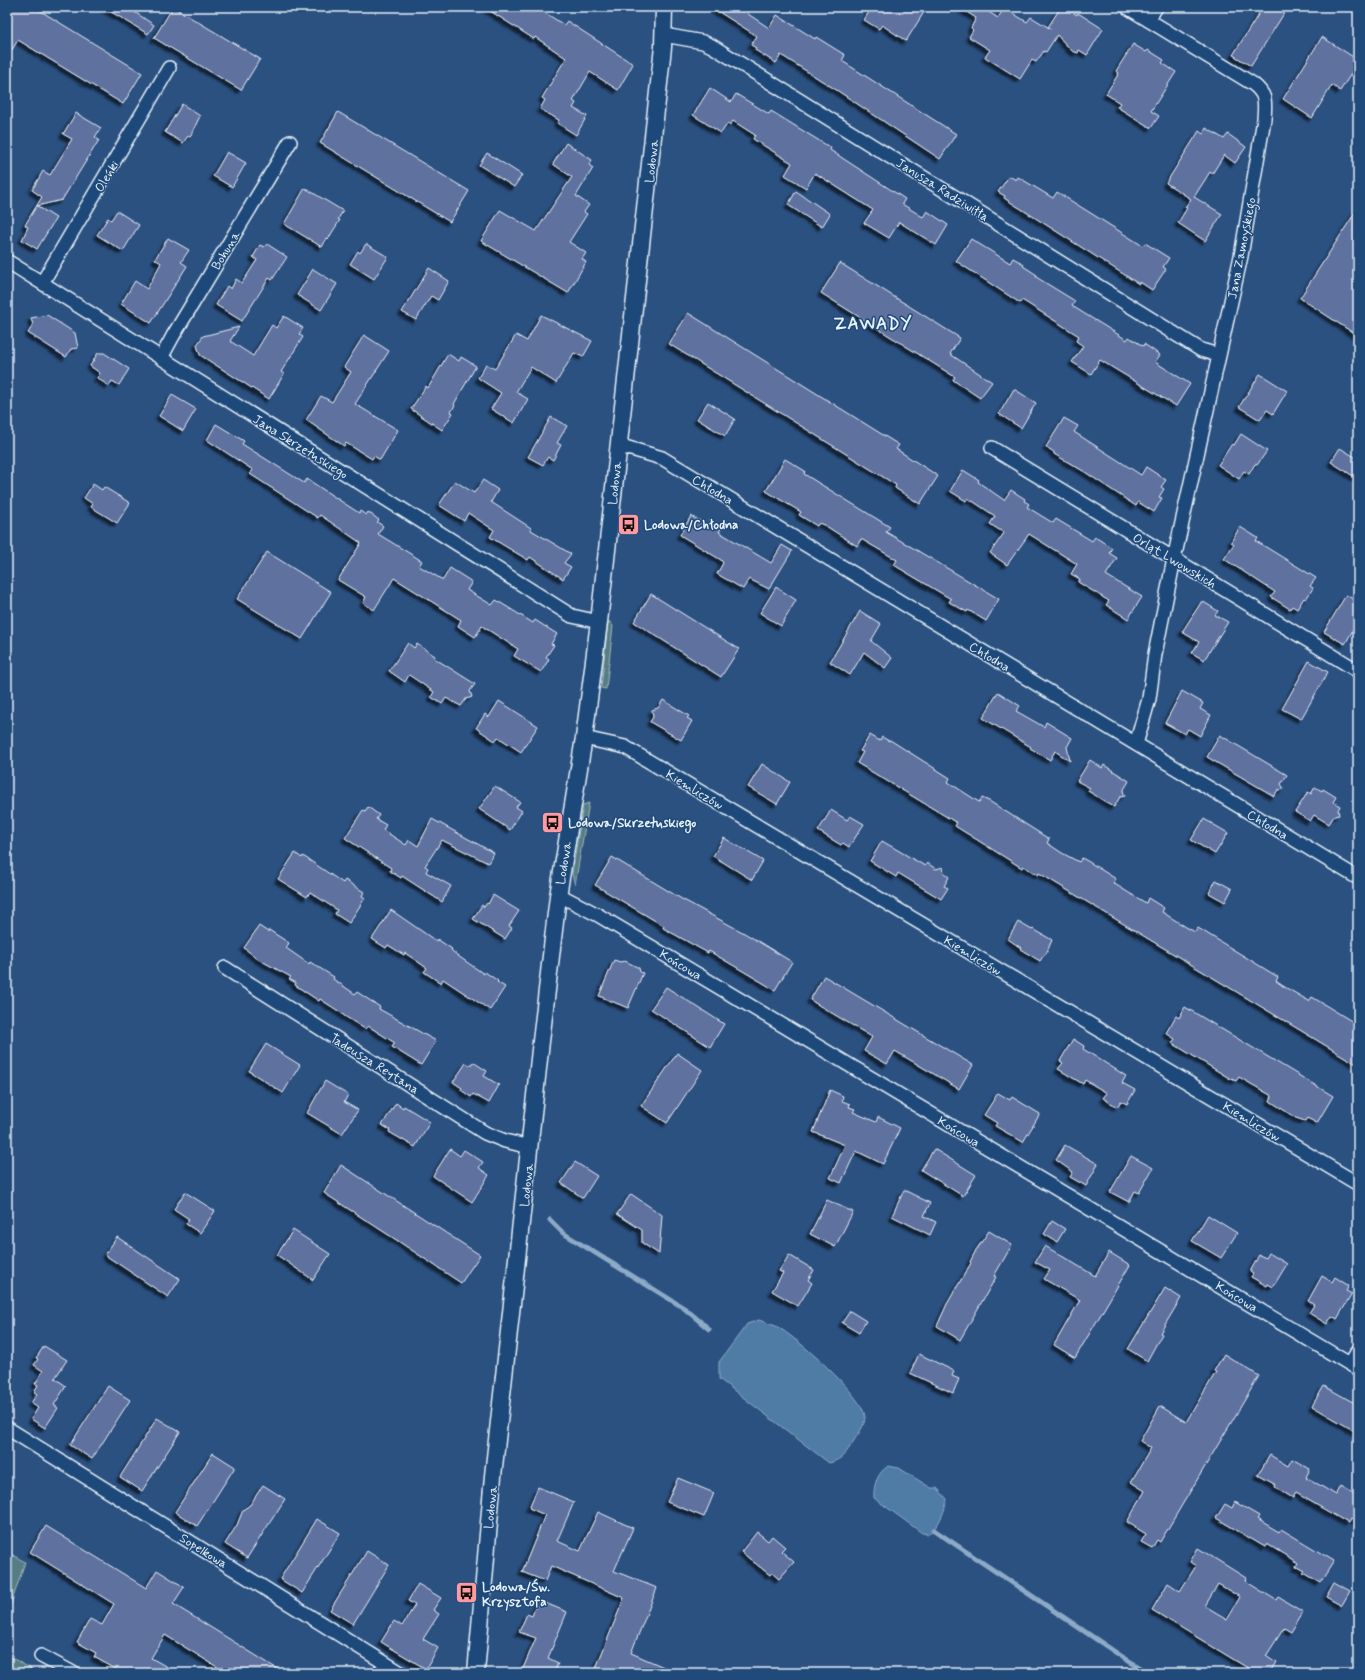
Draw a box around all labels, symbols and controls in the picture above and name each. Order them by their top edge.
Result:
street label: Lodowa [642,138,663,184]
street label: Janusza Radziwiłła [893,155,992,226]
street label: Oleńki [91,158,123,196]
street label: Jana Zamoyskiego [1224,196,1263,301]
street label: Bohuna [208,228,245,273]
district label: ZAWADY [834,313,912,335]
street label: Jana Skrzetuskiego [249,411,351,484]
street label: Lodowa [605,460,626,506]
street label: Chłodna [688,471,736,509]
bus stop icon: Lodowa/Chłodna [615,511,641,537]
place label: Lodowa/Chłodna [644,517,738,534]
street label: Orląt Lwowskich [1129,530,1219,593]
street label: Chłodna [965,638,1013,676]
street label: Kiemliczów [662,766,726,814]
street label: Chłodna [1243,806,1291,844]
bus stop icon: Lodowa/Skrzetuskiego [540,809,566,835]
place label: Lodowa/Skrzetuskiego [568,815,696,834]
street label: Lodowa [553,840,576,886]
street label: Kiemliczów [940,932,1004,980]
street label: Końcowa [656,946,705,985]
street label: Tadeusza Reytana [326,1030,422,1099]
street label: Kiemliczów [1219,1098,1283,1146]
street label: Końcowa [934,1113,983,1152]
street label: Lodowa [517,1162,538,1208]
street label: Końcowa [1212,1278,1261,1317]
street label: Lodowa [481,1484,502,1530]
street label: Sopelkowa [176,1530,231,1573]
place label: Lodowa/Św. Krzysztofa [482,1578,550,1611]
bus stop icon: Lodowa/Św. Krzysztofa [454,1580,480,1606]

